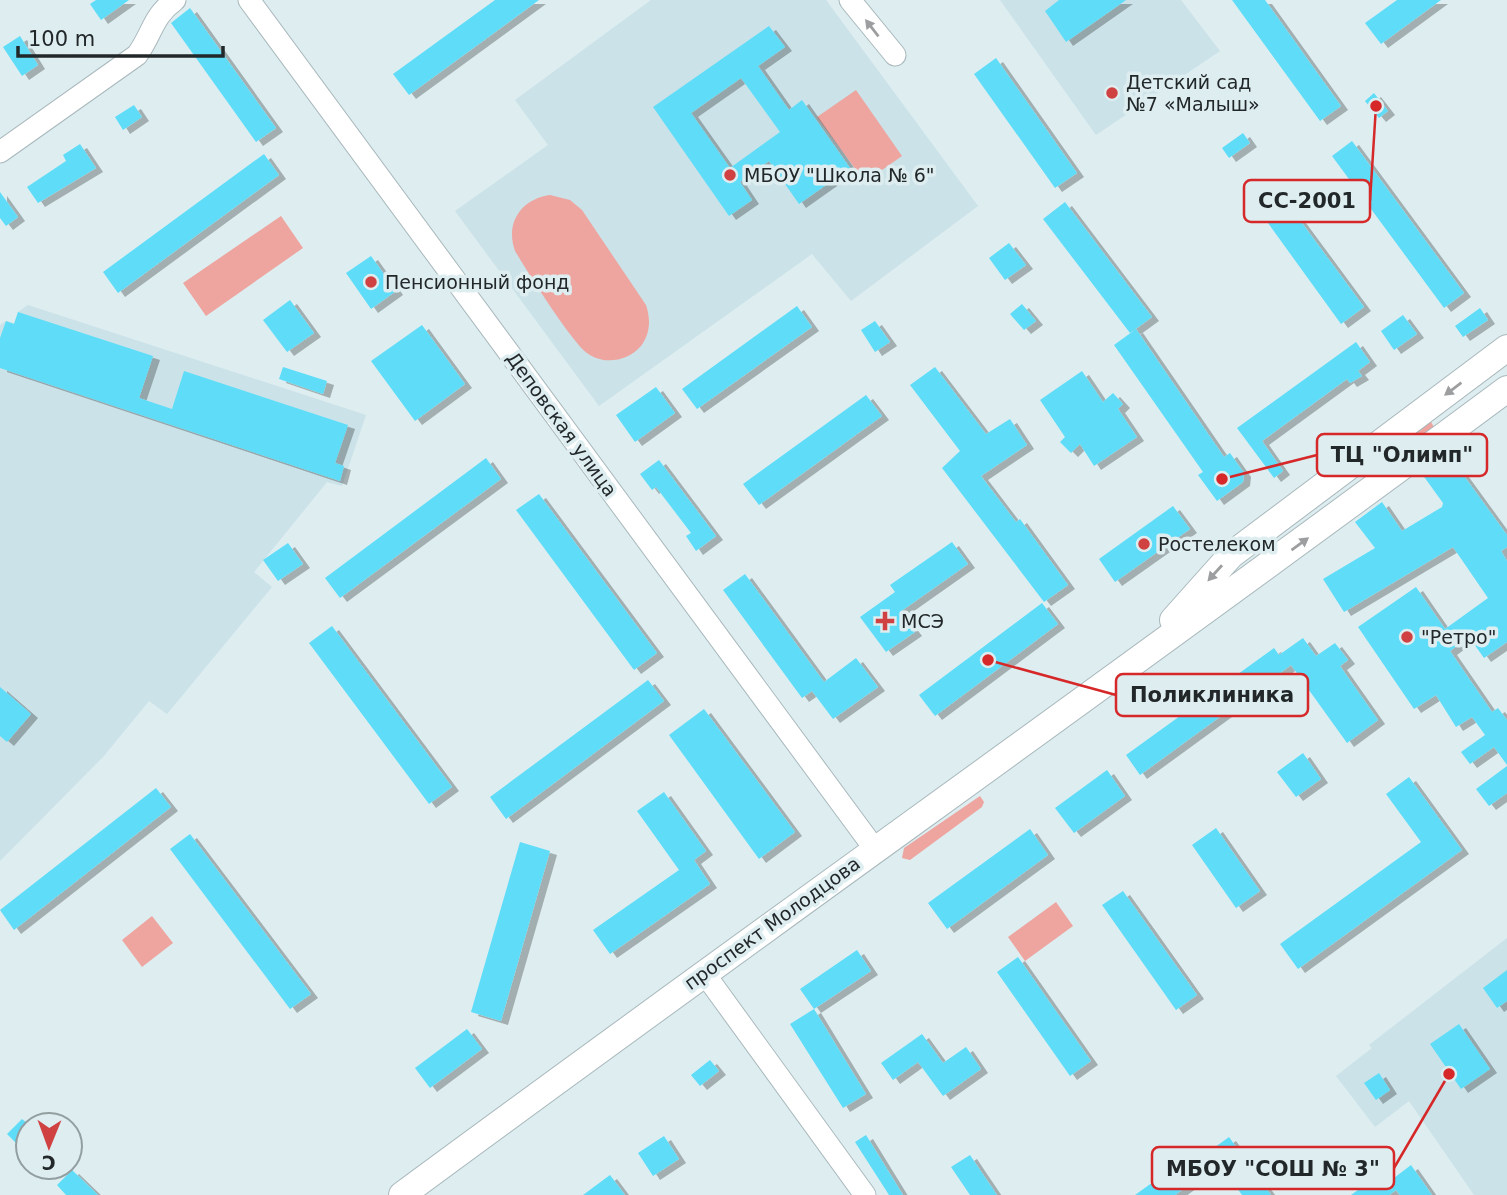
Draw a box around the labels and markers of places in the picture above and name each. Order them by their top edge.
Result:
place label: Детский сад №7 «Малыш» [1126,71,1260,115]
marker: Детский сад №7 «Малыш» [1104,85,1120,101]
place label: МБОУ "Школа № 6" [744,164,935,186]
marker: МБОУ "Школа № 6" [722,167,738,183]
callout: СС-2001 [1244,180,1370,222]
place label: Пенсионный фонд [385,271,569,293]
marker: Пенсионный фонд [363,274,379,290]
callout: ТЦ "Олимп" [1317,434,1487,476]
place label: Ростелеком [1158,533,1276,555]
marker: Ростелеком [1136,536,1152,552]
place label: МСЭ [901,610,944,632]
marker: МСЭ [875,611,895,631]
place label: "Ретро" [1421,626,1496,648]
marker: "Ретро" [1399,629,1415,645]
callout: Поликлиника [1116,674,1308,716]
callout: МБОУ "СОШ № 3" [1152,1147,1394,1189]

